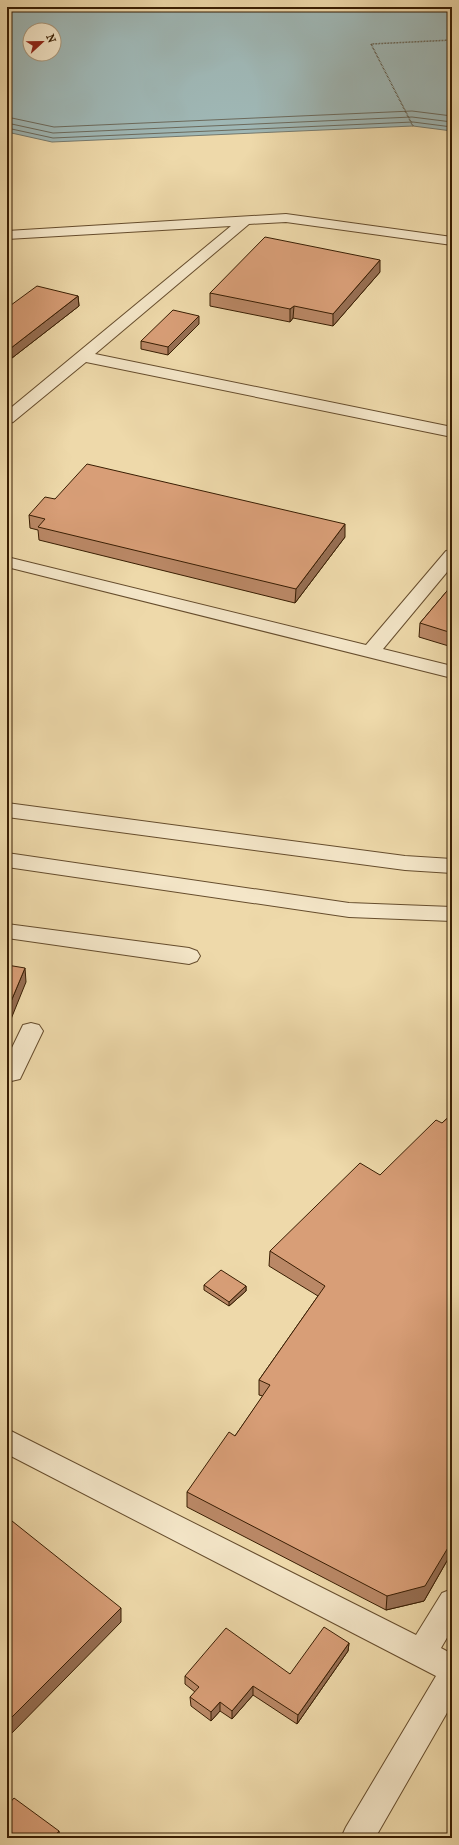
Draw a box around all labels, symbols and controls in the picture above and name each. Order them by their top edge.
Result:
north arrow [22,22,62,62]
text: N [43,32,59,45]

